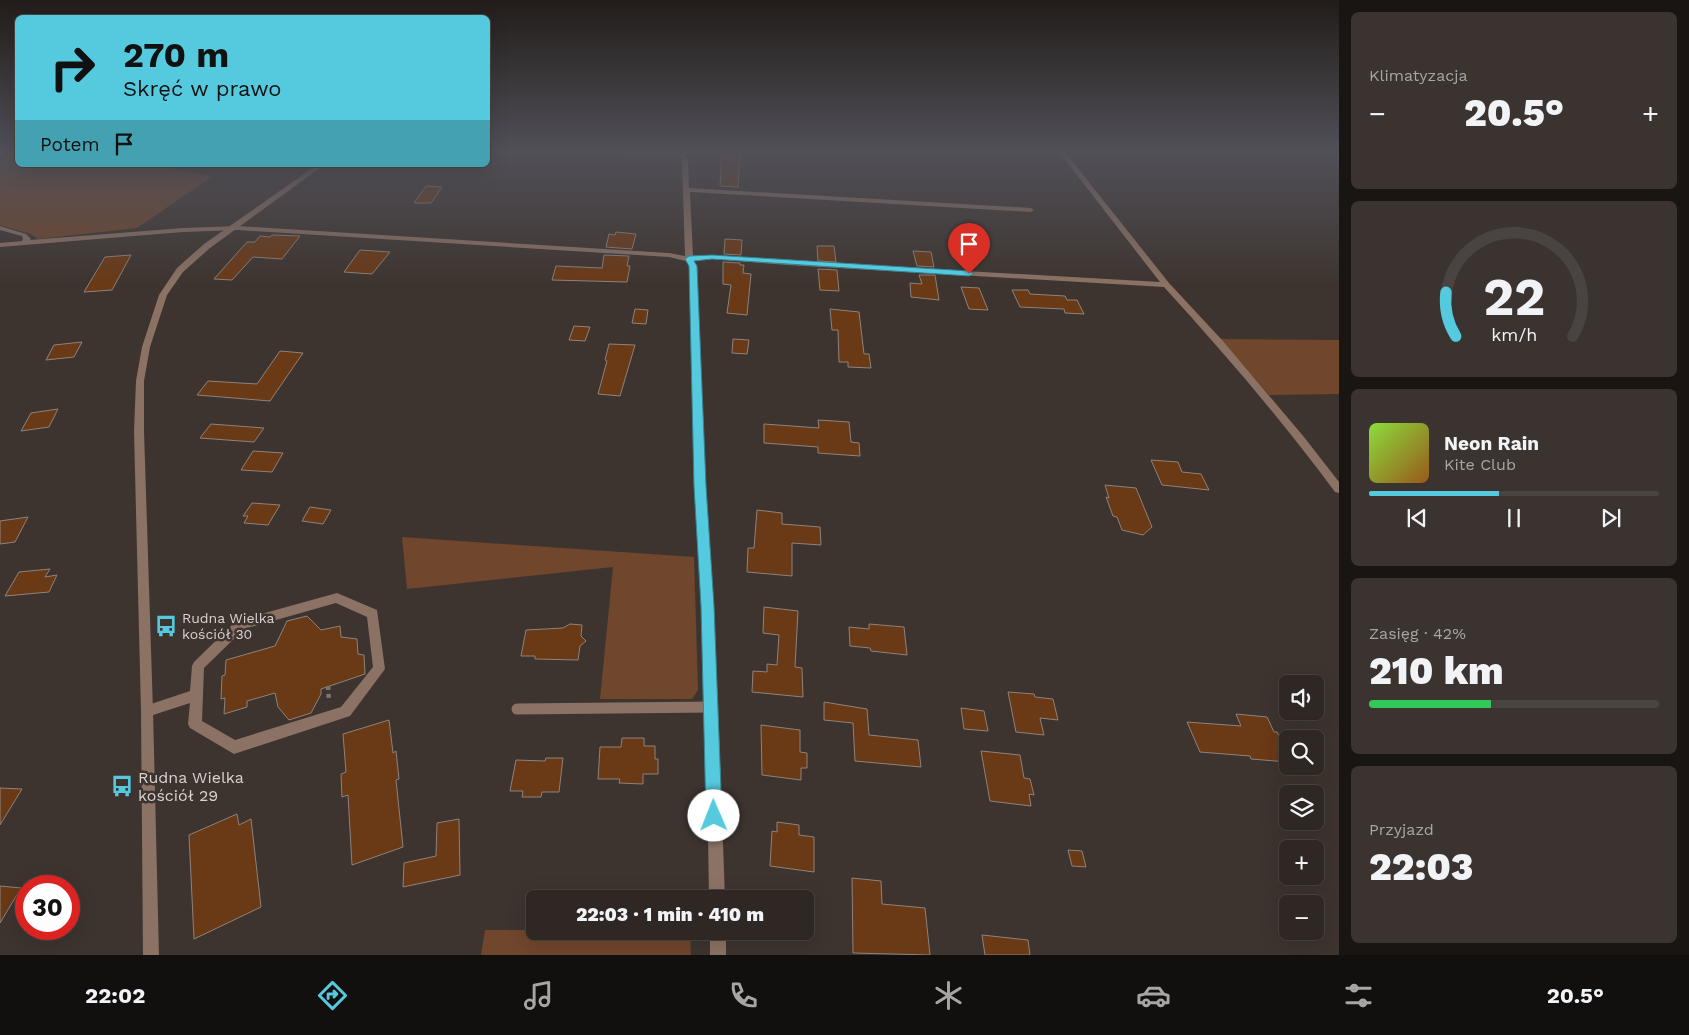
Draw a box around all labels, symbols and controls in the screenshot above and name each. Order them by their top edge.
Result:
text: 270 m [123,34,229,76]
icon: right [40,35,105,100]
text: Klimatyzacja [1369,66,1467,85]
text: Skręć w prawo [123,76,282,101]
text: 20.5° [1464,91,1564,135]
text: − [1369,97,1386,130]
text: + [1642,97,1659,130]
icon: arrive [110,130,138,158]
text: Potem [40,133,100,156]
pin [948,223,990,274]
icon: arrive [955,230,983,258]
text: 22 [1483,267,1545,328]
text: km/h [1491,324,1537,345]
text: Neon Rain [1444,432,1539,455]
text: Kite Club [1444,455,1516,474]
icon: previous [1403,504,1431,532]
icon: pause [1500,504,1528,532]
icon: next [1597,504,1625,532]
place label: Rudna Wielka kościół 30 [182,610,275,642]
bus stop icon: Rudna Wielka kościół 30 [153,613,179,639]
text: Zasięg · 42% [1369,624,1466,643]
text: 210 km [1369,649,1504,693]
map controls [1279,675,1324,940]
button: sound [1279,675,1324,720]
button: search [1279,730,1324,775]
place label: Rudna Wielka kościół 29 [138,768,244,805]
bus stop icon: Rudna Wielka kościół 29 [109,773,135,799]
button: layers [1279,785,1324,830]
position arrow [687,789,739,841]
text: Przyjazd [1369,820,1434,839]
button: + [1279,840,1324,885]
text: 22:03 [1369,845,1474,889]
speed limit sign: 30 [15,875,80,940]
button: − [1279,895,1324,940]
text: 22:03 · 1 min · 410 m [576,903,764,926]
icon: directions [315,978,350,1013]
icon: music [521,978,556,1013]
icon: phone [726,978,761,1013]
icon: climate [931,978,966,1013]
icon: car [1136,978,1171,1013]
icon: filters [1341,978,1376,1013]
text: 22:02 [85,983,145,1008]
text: 20.5° [1547,983,1604,1008]

